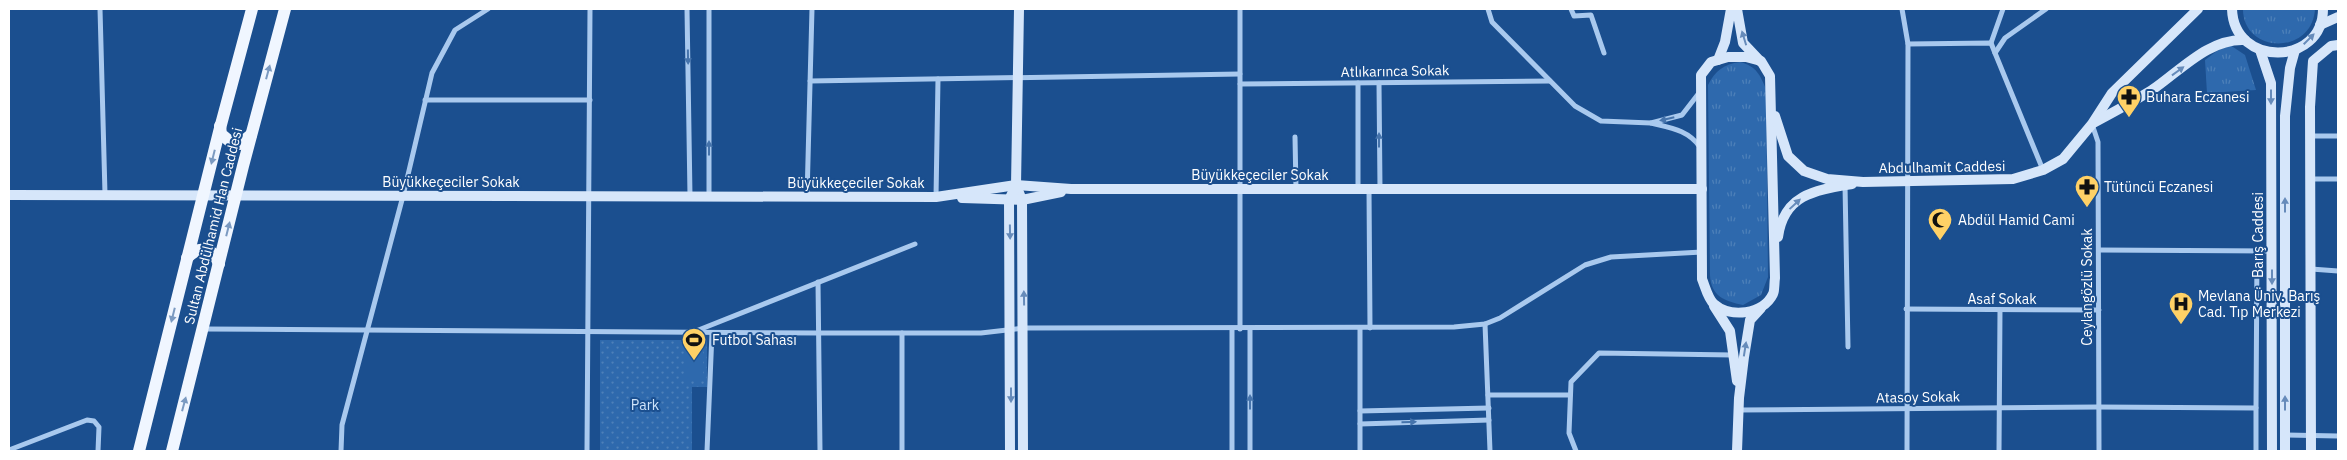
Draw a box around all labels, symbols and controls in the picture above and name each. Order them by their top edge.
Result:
one-way arrow [1739,30,1747,45]
one-way arrow [2303,33,2315,45]
one-way arrow [684,50,692,66]
street label: Atlıkarınca Sokak [1341,61,1450,81]
one-way arrow [264,64,272,80]
one-way arrow [2171,66,2185,76]
pharmacy icon: Buhara Eczanesi [2116,84,2142,118]
place label: Buhara Eczanesi [2146,88,2249,106]
one-way arrow [2267,89,2275,105]
one-way arrow [1660,115,1675,123]
street label: Sultan Abdülhamid Han Caddesi [180,126,246,326]
one-way arrow [1375,132,1383,148]
one-way arrow [705,140,713,156]
one-way arrow [209,150,217,165]
street label: Abdulhamit Caddesi [1878,157,2006,177]
street label: Büyükkeçeciler Sokak [1191,166,1329,184]
street label: Büyükkeçeciler Sokak [382,173,520,191]
street label: Büyükkeçeciler Sokak [787,174,925,192]
pharmacy icon: Tütüncü Eczanesi [2074,174,2100,208]
place label: Tütüncü Eczanesi [2104,178,2213,196]
street label: Barış Caddesi [2249,192,2267,278]
one-way arrow [2281,197,2289,213]
one-way arrow [1788,198,1800,210]
mosque icon: Abdül Hamid Cami [1927,207,1953,241]
place label: Abdül Hamid Cami [1958,211,2075,229]
one-way arrow [224,222,232,237]
one-way arrow [1006,224,1014,240]
street label: Ceylangözlü Sokak [2078,228,2096,346]
one-way arrow [2268,269,2276,285]
place label: Mevlana Üniv. Barış Cad. Tıp Merkezi [2198,287,2320,321]
one-way arrow [1020,289,1028,305]
street label: Asaf Sokak [1967,290,2037,308]
hospital icon: Mevlana Üniv. Barış Cad. Tıp Merkezi [2168,291,2194,325]
one-way arrow [169,307,177,322]
sports icon: Futbol Sahası [681,327,707,361]
place label: Futbol Sahası [712,331,797,349]
one-way arrow [1742,341,1750,357]
one-way arrow [1007,387,1015,403]
street label: Atasoy Sokak [1876,387,1961,407]
one-way arrow [1246,394,1254,410]
one-way arrow [2281,394,2289,410]
park label: Park [631,396,660,414]
one-way arrow [181,397,189,412]
one-way arrow [1401,418,1417,426]

